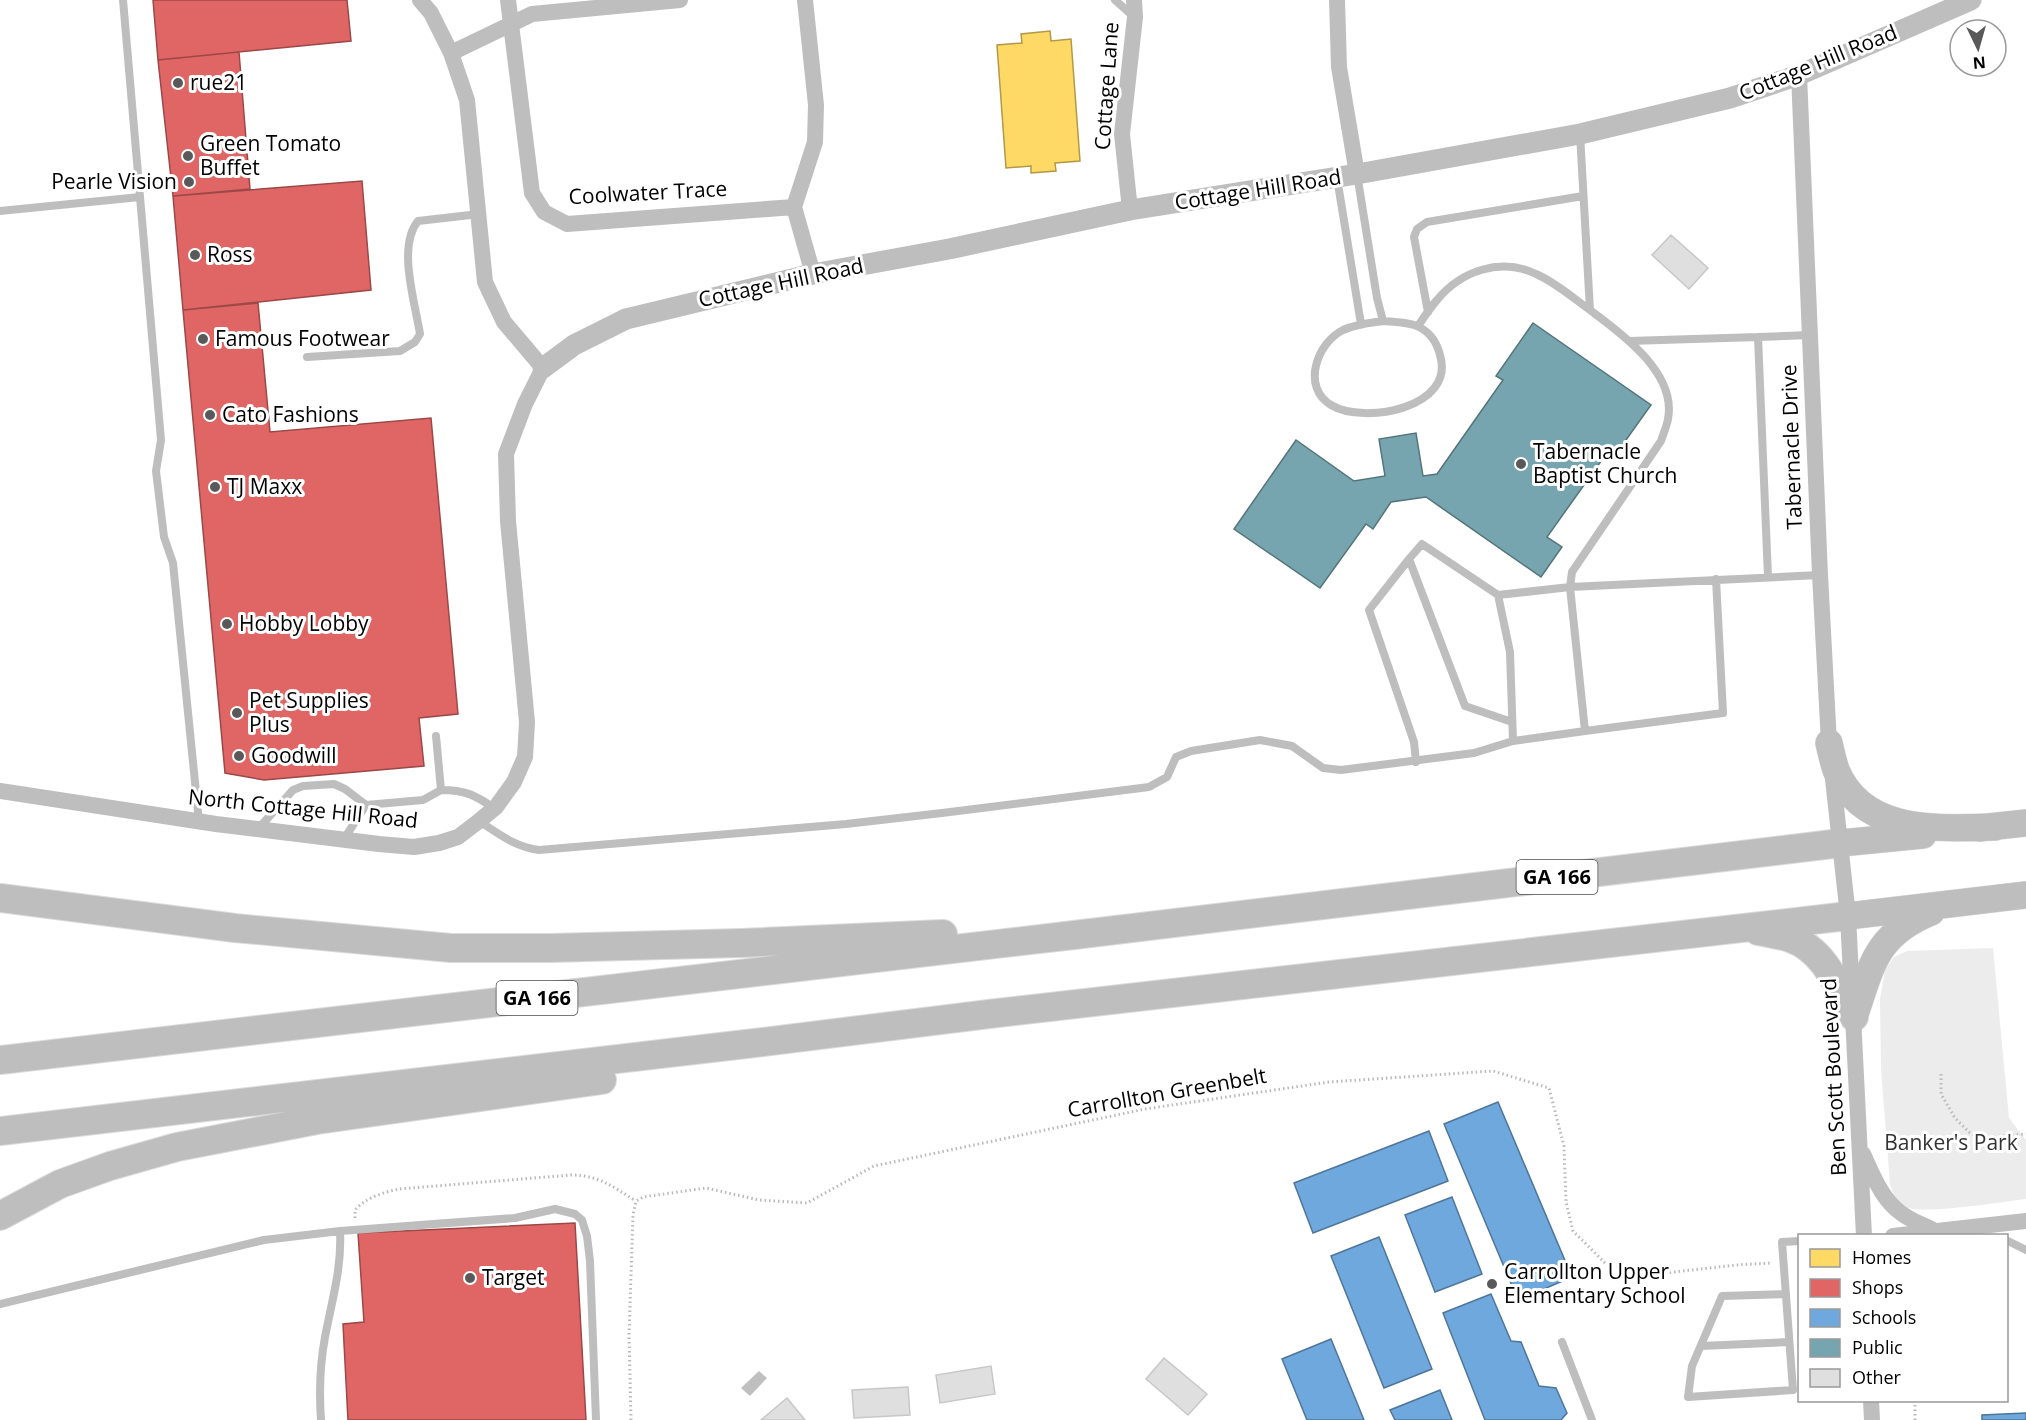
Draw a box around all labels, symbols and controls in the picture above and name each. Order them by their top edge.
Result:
street label: Cottage Hill Road [1734,18,1901,107]
north arrow [1948,18,2008,78]
street label: Cottage Lane [1088,21,1124,151]
text: N [1972,51,1987,74]
place label: rue21 [190,68,247,96]
marker: rue21 [171,76,185,90]
place label: Green Tomato Buffet [200,129,341,181]
marker: Green Tomato Buffet [181,149,195,163]
street label: Cottage Hill Road [1173,162,1343,216]
place label: Pearle Vision [51,167,177,195]
street label: Coolwater Trace [568,174,728,210]
marker: Pearle Vision [182,175,196,189]
place label: Ross [207,240,253,268]
marker: Ross [188,248,202,262]
street label: Cottage Hill Road [696,251,866,313]
place label: Famous Footwear [215,324,390,352]
marker: Famous Footwear [196,332,210,346]
street label: Tabernacle Drive [1774,364,1808,530]
place label: Cato Fashions [222,400,359,428]
marker: Cato Fashions [203,408,217,422]
place label: Tabernacle Baptist Church [1533,437,1677,489]
marker: Tabernacle Baptist Church [1514,457,1528,471]
place label: TJ Maxx [227,472,302,500]
marker: TJ Maxx [208,480,222,494]
place label: Hobby Lobby [239,609,369,637]
marker: Hobby Lobby [220,617,234,631]
place label: Pet Supplies Plus [249,686,369,738]
marker: Pet Supplies Plus [230,706,244,720]
place label: Goodwill [251,741,337,769]
marker: Goodwill [232,749,246,763]
street label: North Cottage Hill Road [187,782,419,834]
road number: GA 166 [1516,860,1598,894]
street label: Ben Scott Boulevard [1814,977,1852,1177]
road number: GA 166 [496,981,578,1015]
street label: Carrollton Greenbelt [1065,1061,1268,1123]
park label: Banker's Park [1884,1128,2018,1156]
legend [1798,1234,2008,1402]
text: Homes [1852,1245,1911,1269]
place label: Carrollton Upper Elementary School [1504,1257,1686,1309]
place label: Target [482,1263,545,1291]
marker: Target [463,1271,477,1285]
text: Shops [1852,1275,1903,1299]
marker: Carrollton Upper Elementary School [1485,1277,1499,1291]
text: Schools [1852,1305,1916,1329]
text: Public [1852,1335,1903,1359]
text: Other [1852,1365,1902,1389]

